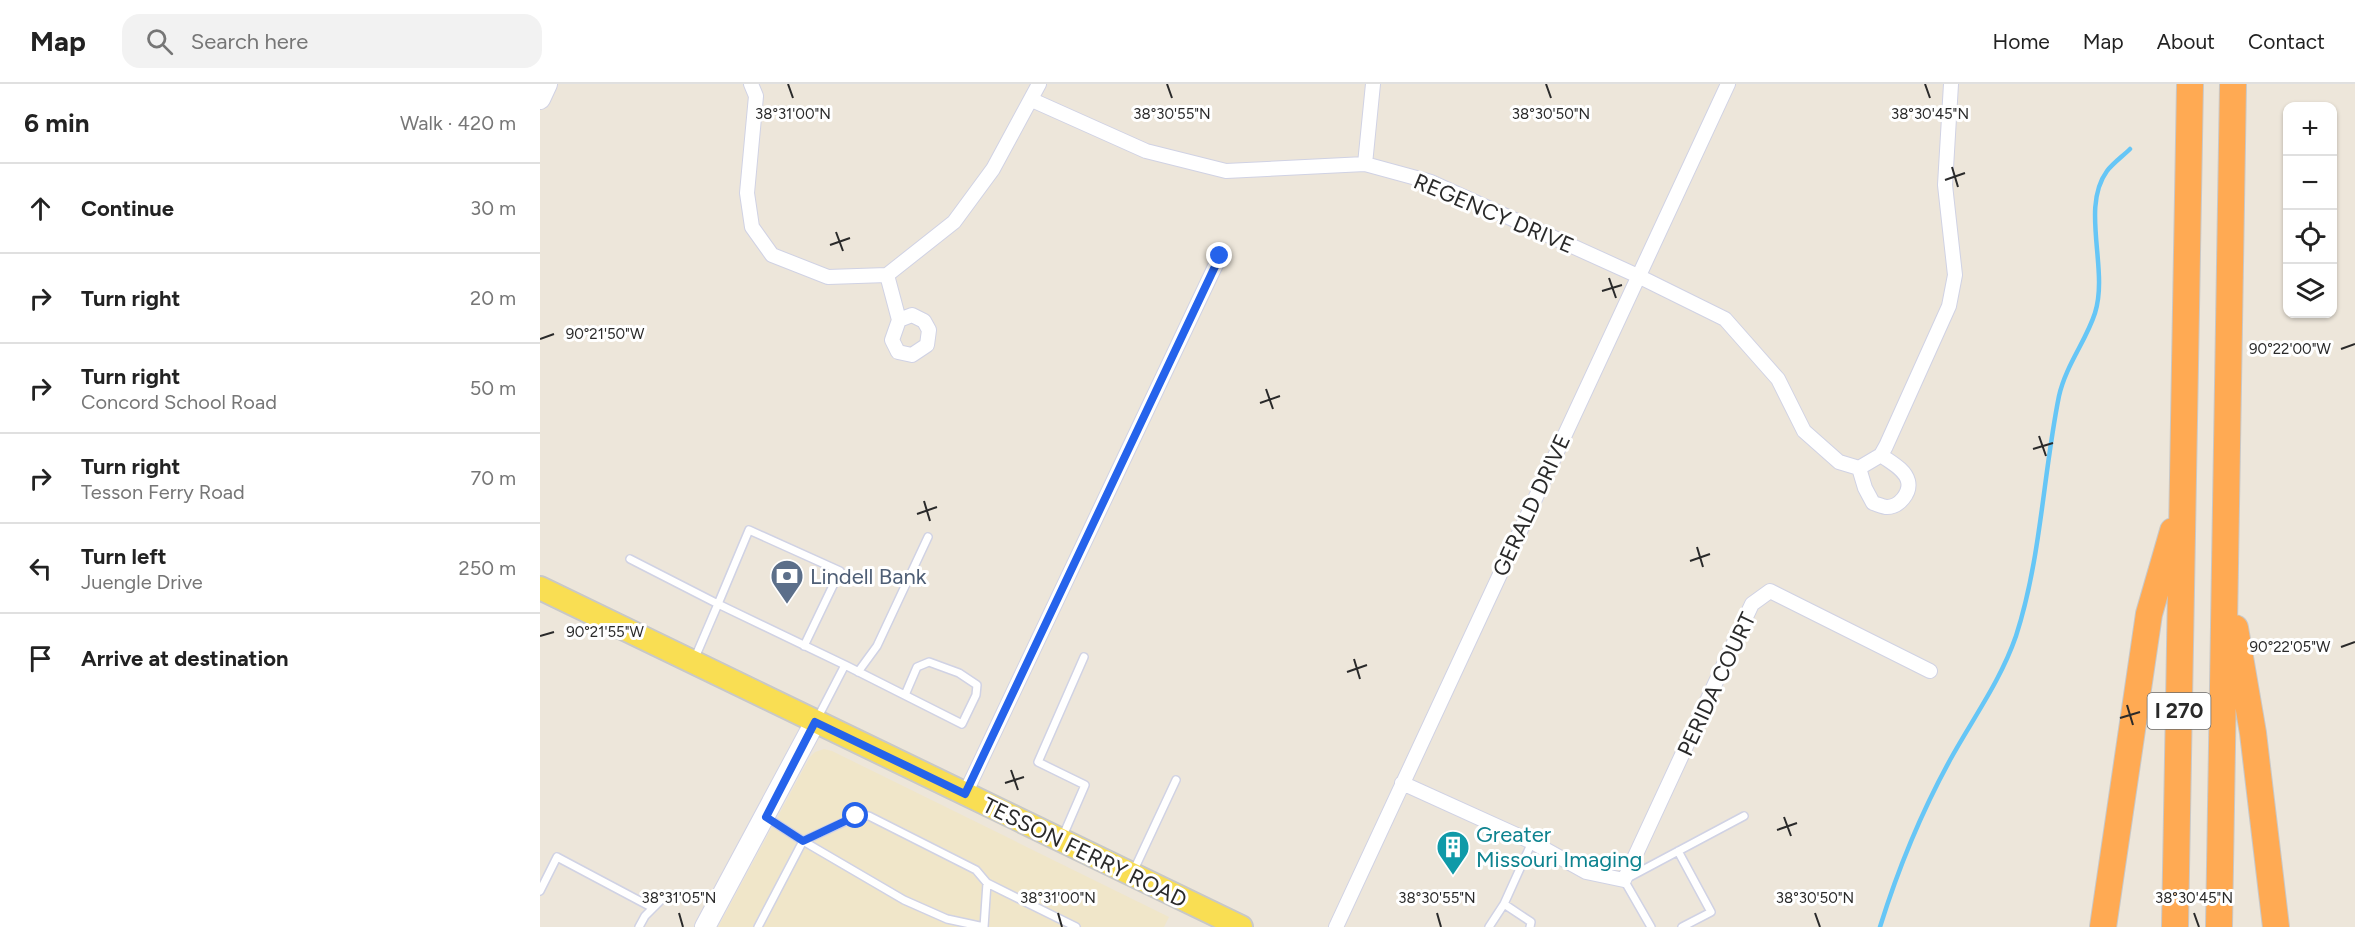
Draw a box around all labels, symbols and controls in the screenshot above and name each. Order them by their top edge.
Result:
search box [122,14,542,68]
text: Map [30,24,86,58]
icon: search [143,25,176,58]
text: Search here [191,28,308,55]
text: Home [1993,29,2050,54]
text: Map [2083,29,2124,54]
text: About [2157,29,2215,54]
text: Contact [2248,29,2325,54]
map controls [2283,102,2337,318]
button: + [2283,102,2337,156]
text: 38°31'00"N [755,105,831,123]
text: 38°30'55"N [1133,105,1211,123]
text: 38°30'50"N [1512,105,1590,123]
text: 38°30'45"N [1891,105,1969,123]
text: 6 min [24,107,90,139]
text: Walk · 420 m [400,111,516,135]
button: − [2283,156,2337,210]
street label: REGENCY DRIVE [1410,168,1578,259]
icon: ahead [24,192,57,225]
text: Continue [81,195,174,222]
text: 30 m [470,196,516,220]
button: locate [2283,210,2337,264]
route end [1206,242,1232,268]
button: layers [2283,264,2337,318]
icon: right [24,282,57,315]
text: Turn right [81,285,180,312]
text: 20 m [470,286,516,310]
text: 90°21'50"W [566,325,645,343]
text: 90°22'00"W [2249,340,2332,358]
text: Turn right [81,363,180,390]
icon: right [24,372,57,405]
text: 50 m [470,376,516,400]
text: Concord School Road [81,390,277,414]
street label: GERALD DRIVE [1487,430,1576,581]
text: Turn right [81,453,180,480]
icon: right [24,462,57,495]
text: 70 m [470,466,516,490]
text: Tesson Ferry Road [81,480,245,504]
text: Turn left [81,543,167,570]
icon: left [24,552,57,585]
text: 250 m [459,556,516,580]
bank icon: Lindell Bank [769,558,805,605]
place label: Lindell Bank [810,563,927,590]
text: Juengle Drive [81,570,203,594]
street label: PERIDA COURT [1671,608,1762,760]
text: 90°21'55"W [566,623,644,641]
text: 90°22'05"W [2250,638,2331,656]
icon: arrive [24,642,57,675]
text: Arrive at destination [81,645,289,672]
road number: I 270 [2148,693,2210,729]
street label: TESSON FERRY ROAD [978,791,1191,914]
route start [842,802,868,828]
place label: Greater Missouri Imaging [1476,821,1642,873]
building icon: Greater Missouri Imaging [1435,829,1471,876]
text: 38°31'05"N [642,889,716,907]
text: 38°31'00"N [1020,889,1096,907]
text: 38°30'55"N [1398,889,1476,907]
text: 38°30'50"N [1776,889,1854,907]
text: 38°30'45"N [2155,889,2233,907]

